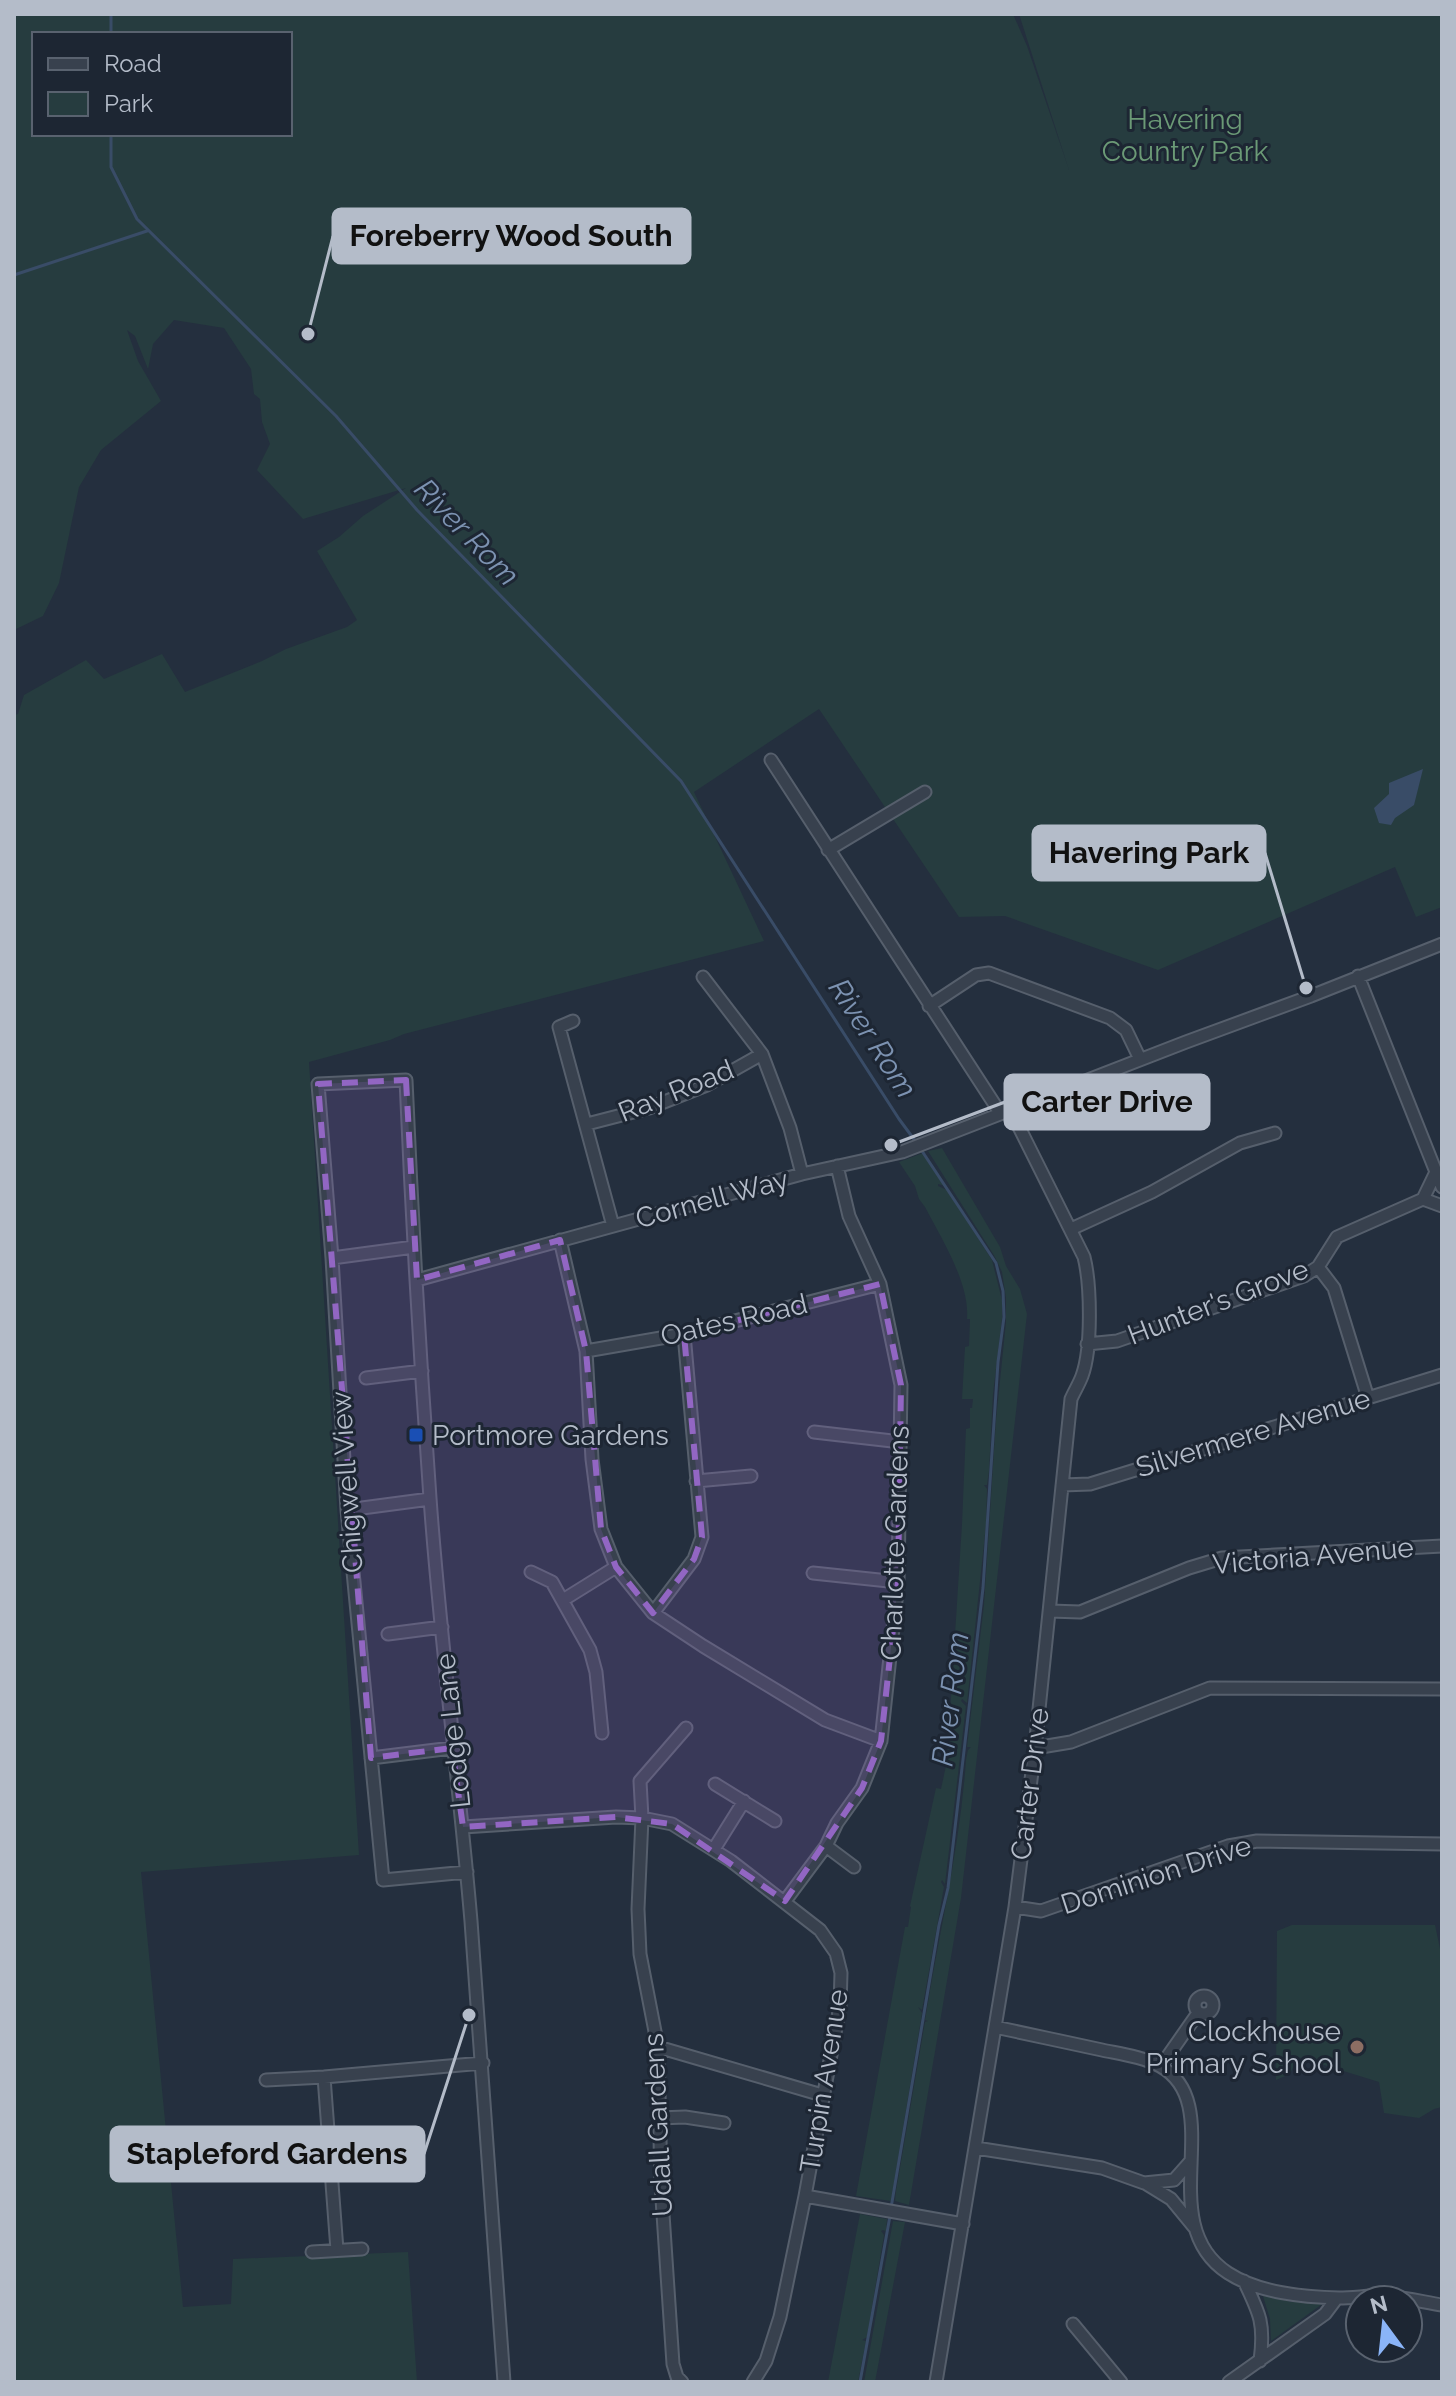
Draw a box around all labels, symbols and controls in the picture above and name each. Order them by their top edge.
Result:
legend [32,32,292,136]
text: Road [104,49,162,78]
text: Park [104,89,153,118]
park label: Havering Country Park [1102,103,1268,168]
callout: Foreberry Wood South [333,209,690,263]
text: Foreberry Wood South [349,218,673,253]
water label: River Rom [408,471,526,593]
callout: Havering Park [1033,826,1265,880]
text: Havering Park [1049,835,1249,870]
water label: River Rom [822,972,924,1104]
street label: Ray Road [613,1053,739,1129]
callout: Carter Drive [1005,1075,1209,1129]
text: Carter Drive [1021,1084,1193,1119]
street label: Cornell Way [632,1163,792,1235]
street label: Hunter's Grove [1123,1252,1313,1352]
street label: Oates Road [657,1287,811,1353]
street label: Silvermere Avenue [1132,1382,1374,1484]
street label: Chigwell View [324,1390,370,1574]
place label: Portmore Gardens [432,1419,669,1452]
street label: Charlotte Gardens [874,1425,916,1661]
marker: Portmore Gardens [407,1426,425,1444]
street label: Victoria Avenue [1211,1531,1415,1581]
water label: River Rom [924,1630,976,1768]
street label: Lodge Lane [428,1652,478,1810]
street label: Carter Drive [1004,1706,1056,1862]
street label: Dominion Drive [1057,1829,1255,1921]
street label: Turpin Avenue [793,1987,855,2175]
place label: Clockhouse Primary School [1146,2015,1341,2080]
street label: Udall Gardens [637,2033,679,2217]
marker: Clockhouse Primary School [1348,2038,1366,2056]
callout: Stapleford Gardens [111,2127,424,2181]
text: Stapleford Gardens [127,2136,407,2171]
north arrow [1344,2284,1424,2364]
text: N [1367,2290,1390,2319]

